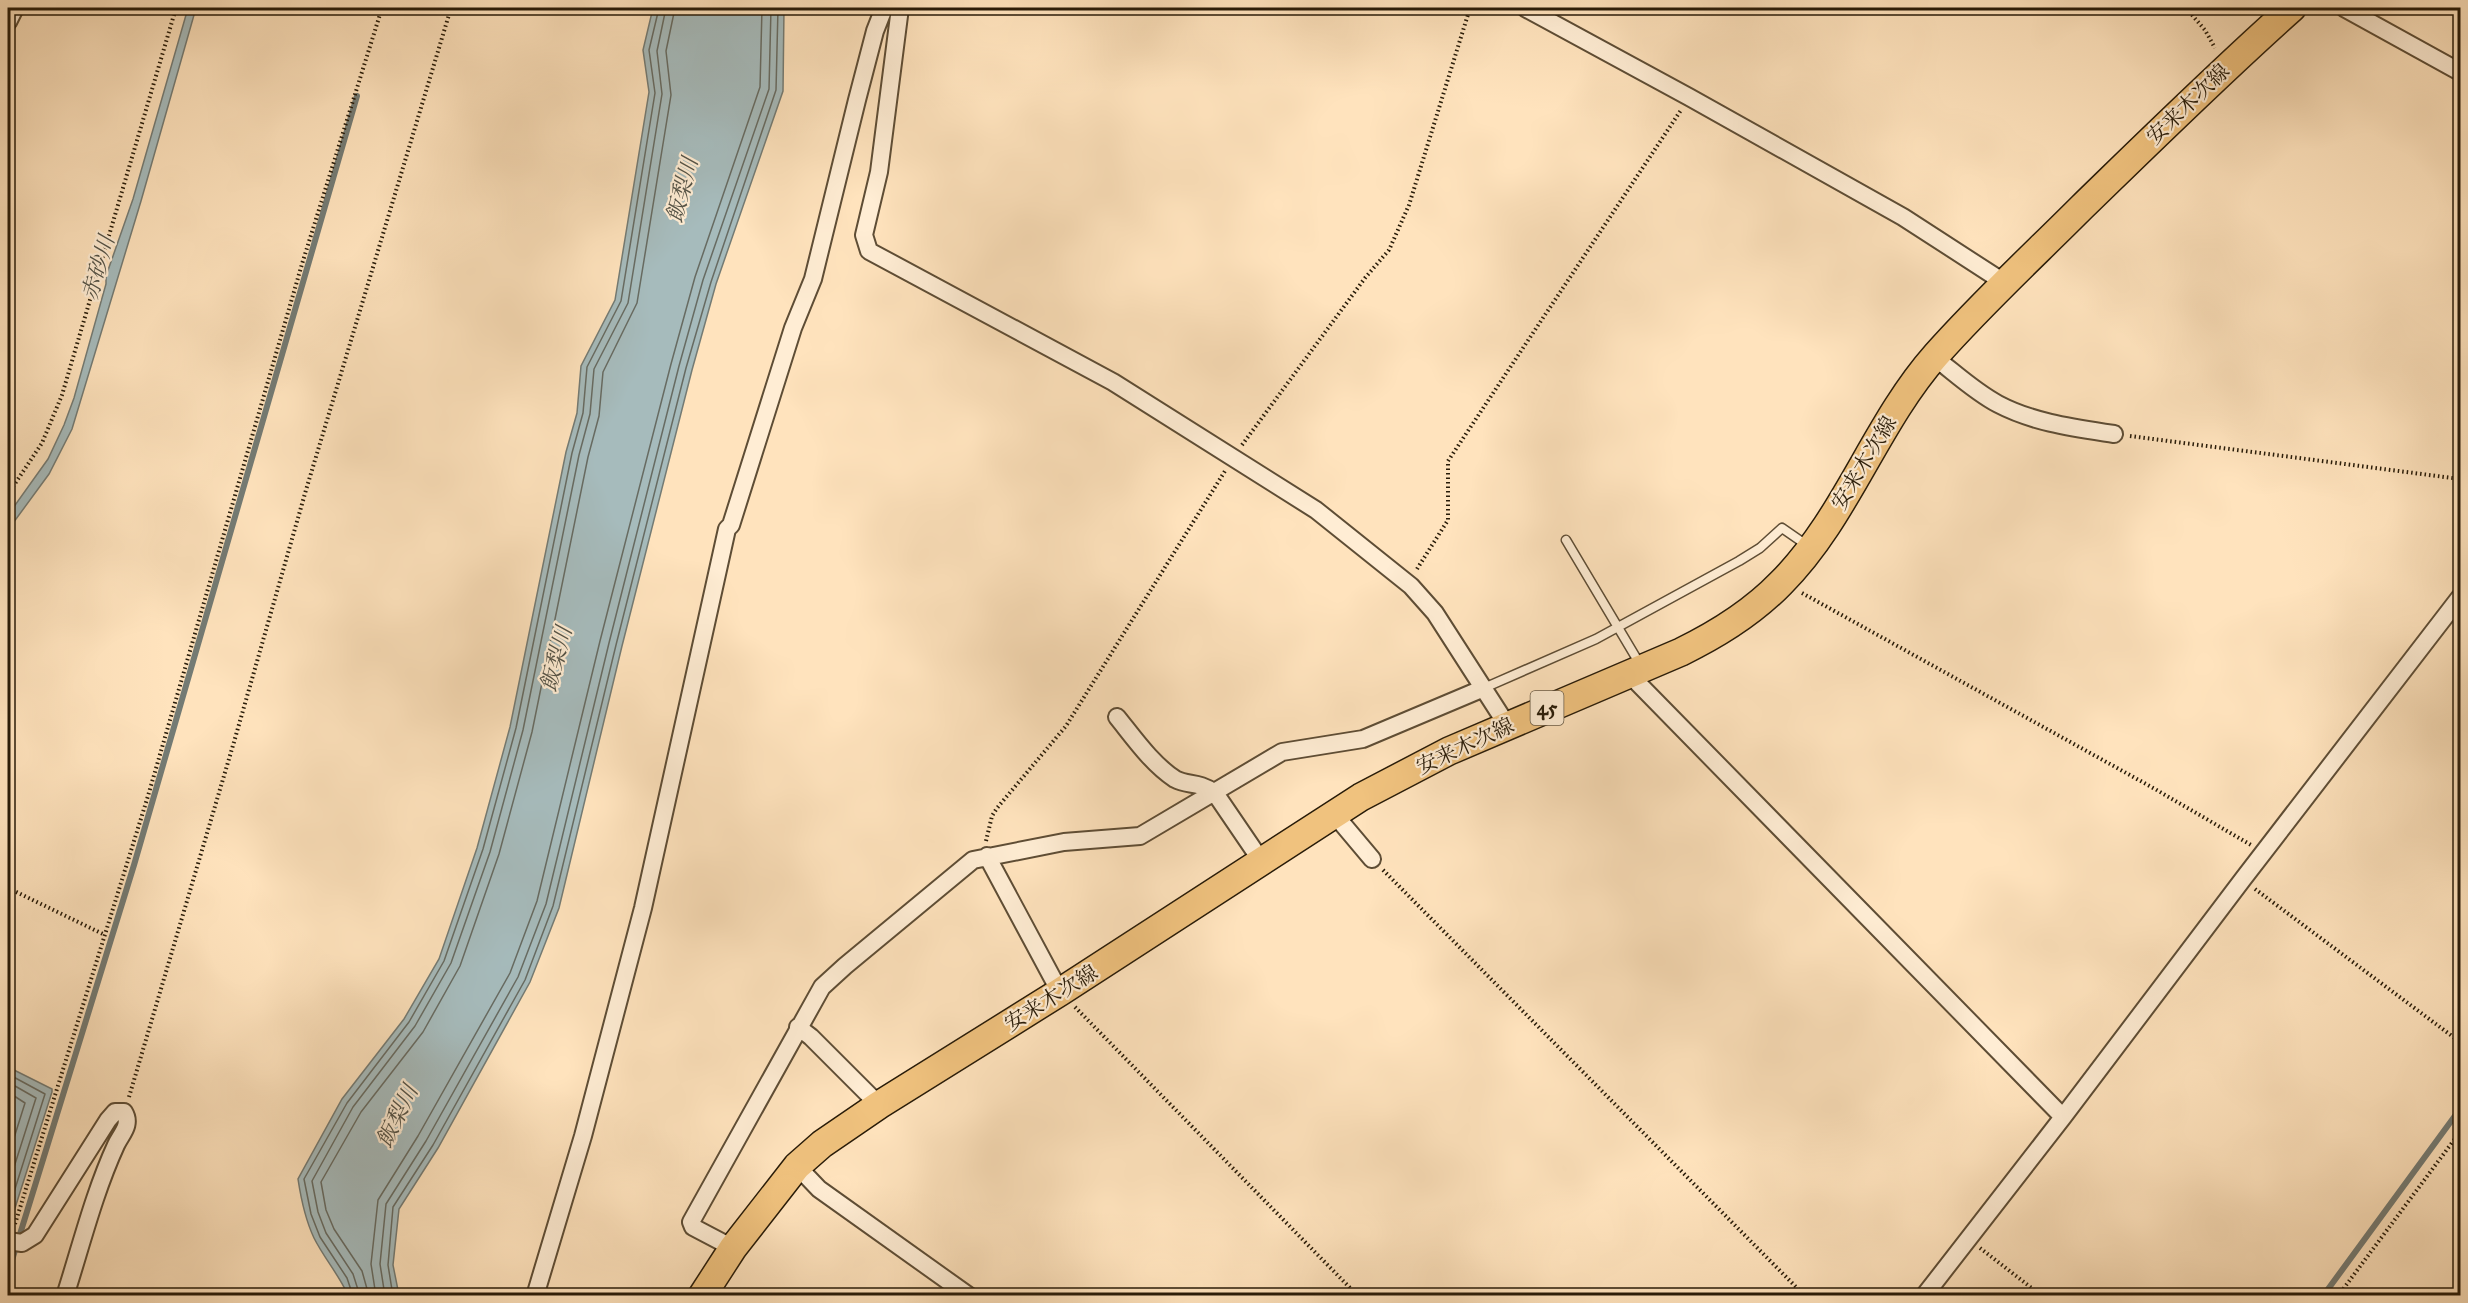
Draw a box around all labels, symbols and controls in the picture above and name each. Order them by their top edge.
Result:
street label: 安来木次線 [2141,58,2235,150]
water label: 飯梨川 [660,153,704,225]
water label: 赤砂川 [76,231,121,303]
street label: 安来木次線 [1826,411,1902,515]
water label: 飯梨川 [534,622,578,694]
road number: 45 [1530,691,1564,725]
street label: 安来木次線 [1412,712,1518,780]
street label: 安来木次線 [1000,959,1102,1037]
water label: 飯梨川 [370,1079,424,1152]

